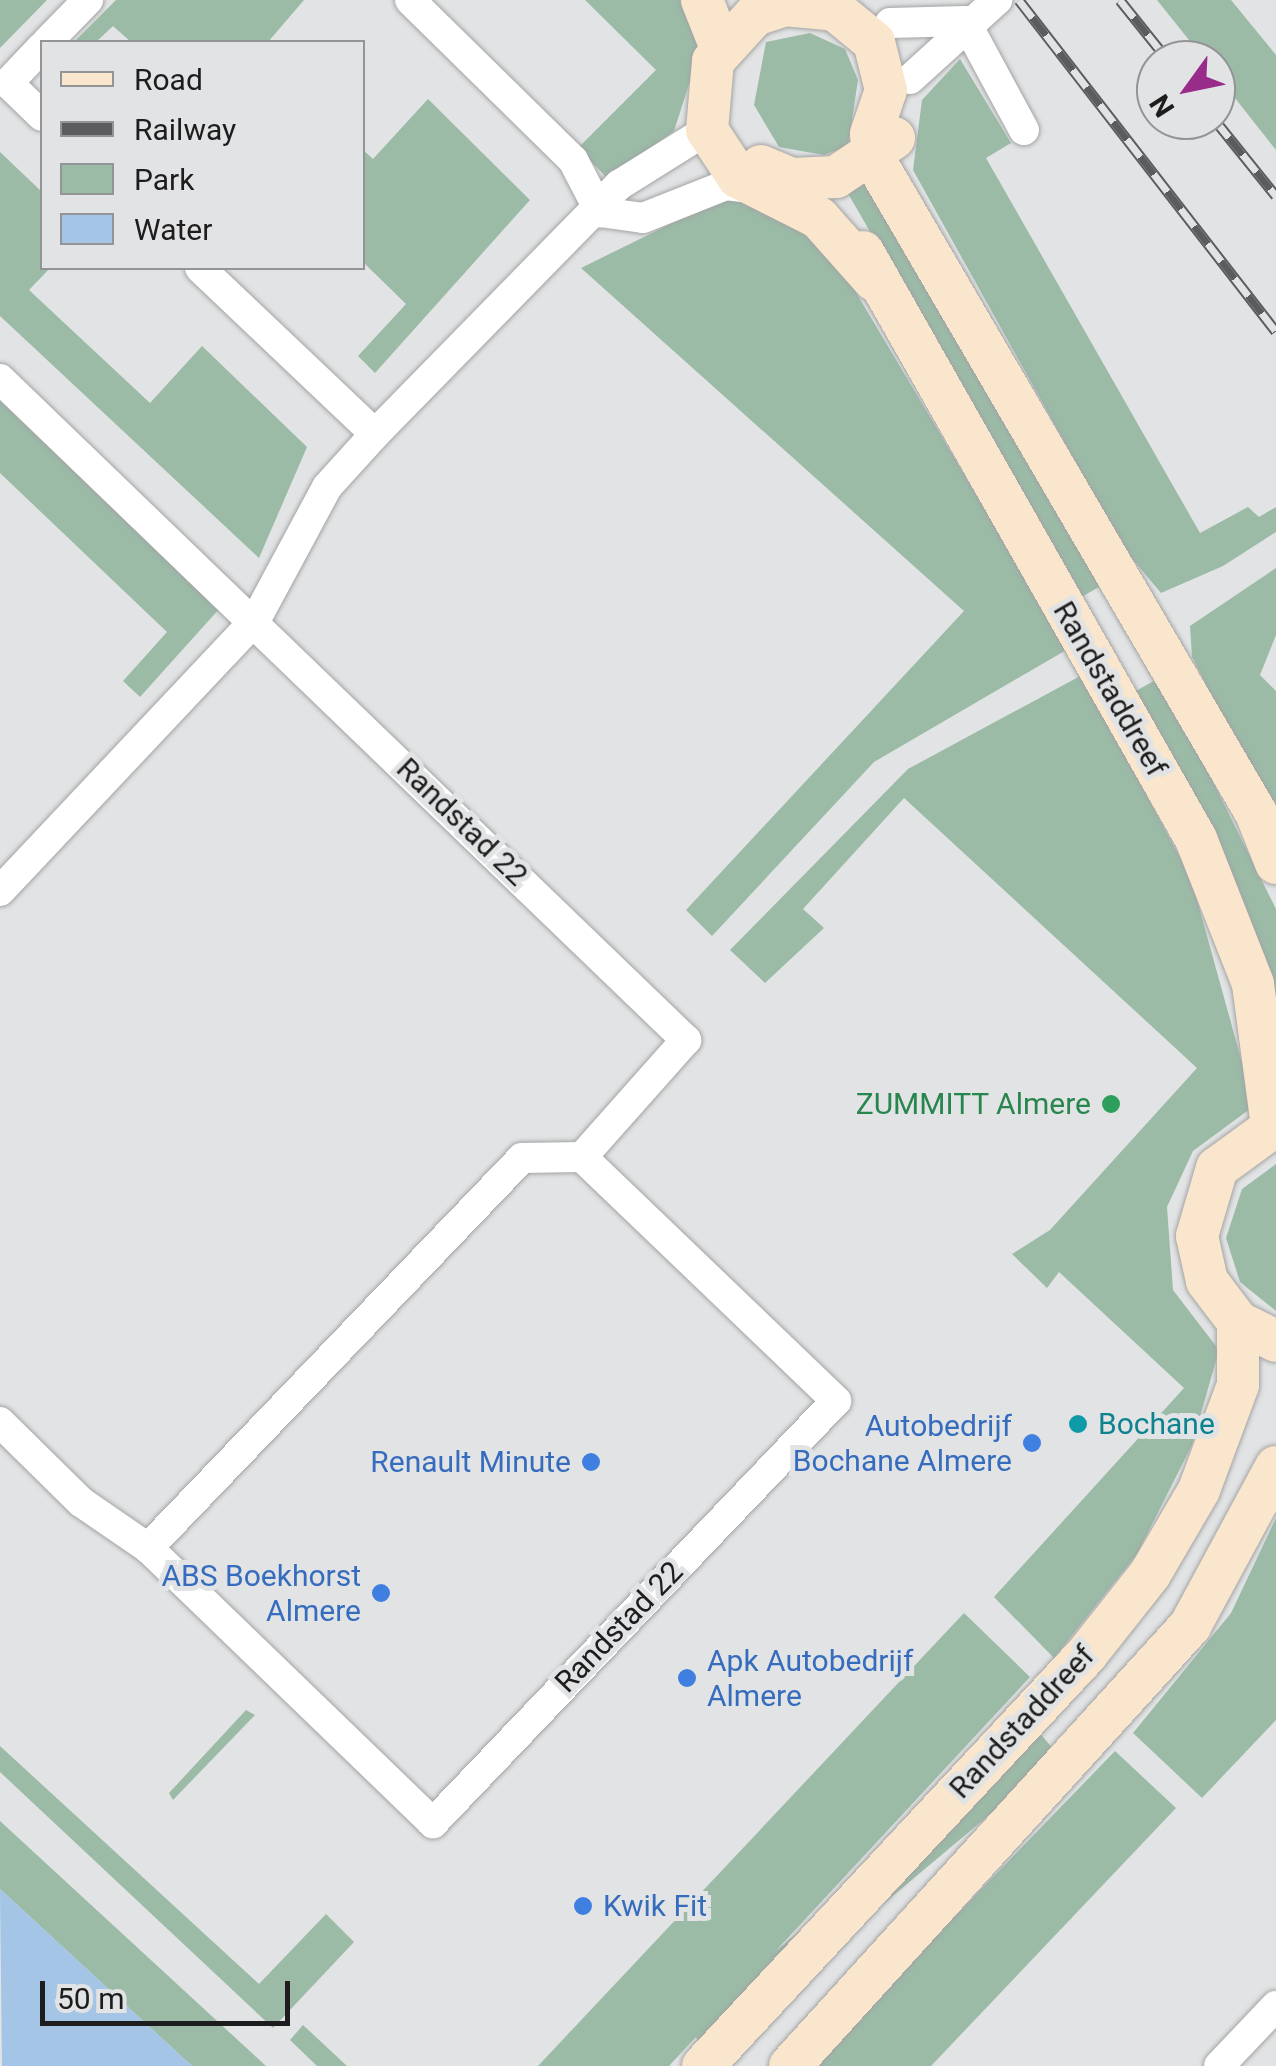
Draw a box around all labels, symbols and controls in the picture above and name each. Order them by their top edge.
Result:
legend [40,40,365,270]
north arrow [1136,40,1236,140]
text: Road [134,62,203,97]
text: N [1143,88,1181,123]
text: Railway [134,112,236,147]
text: Park [134,162,194,197]
text: Water [134,212,212,247]
street label: Randstaddreef [1045,595,1175,783]
street label: Randstad 22 [389,751,535,893]
place label: ZUMMITT Almere [855,1086,1091,1122]
marker: ZUMMITT Almere [1100,1093,1122,1115]
place label: Bochane [1098,1406,1215,1442]
place label: Autobedrijf Bochane Almere [793,1408,1012,1478]
marker: Bochane [1067,1413,1089,1435]
marker: Autobedrijf Bochane Almere [1021,1432,1043,1454]
place label: Renault Minute [370,1444,571,1480]
marker: Renault Minute [580,1451,602,1473]
street label: Randstad 22 [548,1554,690,1700]
place label: ABS Boekhorst Almere [161,1558,361,1628]
marker: ABS Boekhorst Almere [370,1582,392,1604]
street label: Randstaddreef [942,1638,1102,1806]
place label: Apk Autobedrijf Almere [707,1643,913,1714]
marker: Apk Autobedrijf Almere [676,1667,698,1689]
place label: Kwik Fit [603,1888,707,1924]
marker: Kwik Fit [572,1895,594,1917]
scale bar [45,1961,295,2023]
text: 50 m [57,1981,124,2016]

